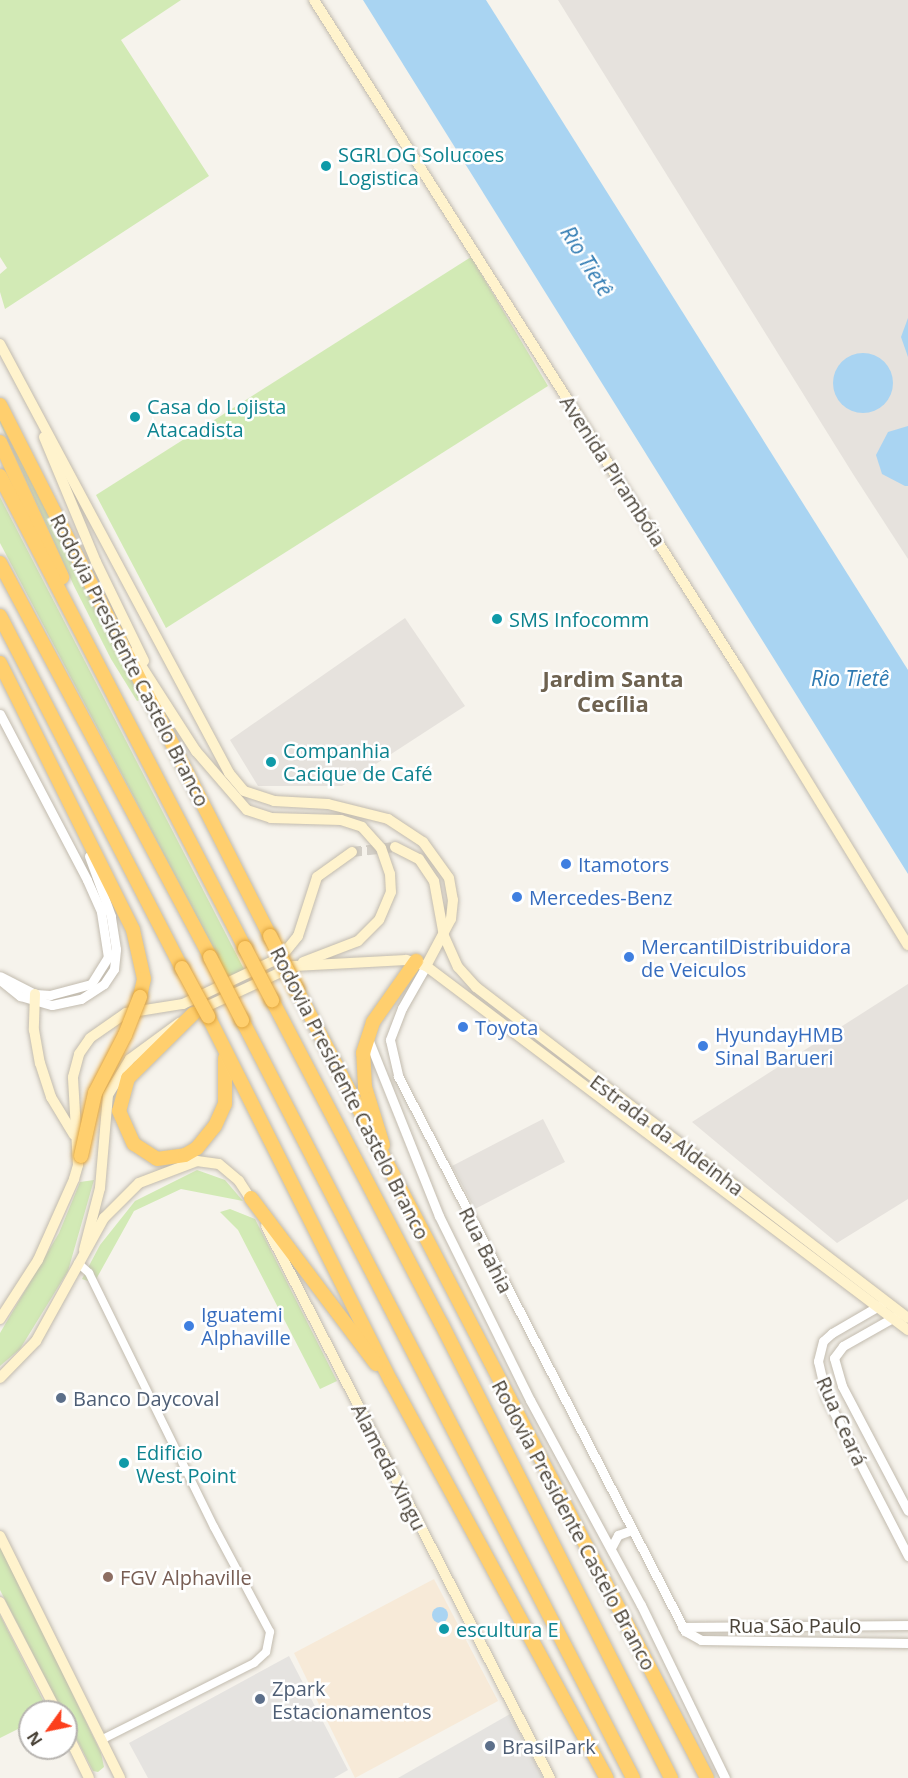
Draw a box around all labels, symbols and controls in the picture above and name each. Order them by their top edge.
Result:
place label: SGRLOG Solucoes Logistica [338,142,504,189]
marker: SGRLOG Solucoes Logistica [319,159,333,173]
water label: Rio Tietê [556,221,618,301]
street label: Avenida Pirambóia [555,391,671,551]
place label: Casa do Lojista Atacadista [147,394,286,441]
marker: Casa do Lojista Atacadista [128,410,142,424]
street label: Rodovia Presidente Castelo Branco [45,510,215,810]
place label: SMS Infocomm [509,607,649,631]
marker: SMS Infocomm [490,612,504,626]
district label: Jardim Santa Cecília [542,665,684,716]
water label: Rio Tietê [811,665,889,691]
place label: Companhia Cacique de Café [283,738,433,785]
marker: Companhia Cacique de Café [264,755,278,769]
place label: Itamotors [578,852,669,876]
marker: Itamotors [559,857,573,871]
place label: Mercedes-Benz [529,885,672,909]
marker: Mercedes-Benz [510,890,524,904]
place label: MercantilDistribuidora de Veiculos [641,934,851,981]
street label: Rodovia Presidente Castelo Branco [265,943,435,1243]
marker: MercantilDistribuidora de Veiculos [622,950,636,964]
place label: Toyota [475,1015,538,1039]
marker: Toyota [456,1020,470,1034]
place label: HyundayHMB Sinal Barueri [715,1022,843,1069]
marker: HyundayHMB Sinal Barueri [696,1039,710,1053]
street label: Estrada da Aldeinha [586,1069,748,1201]
street label: Rua Bahia [454,1203,518,1297]
place label: Iguatemi Alphaville [201,1302,291,1349]
marker: Iguatemi Alphaville [182,1319,196,1333]
street label: Rua Ceará [812,1373,872,1469]
street label: Rodovia Presidente Castelo Branco [487,1376,661,1674]
place label: Banco Daycoval [73,1386,220,1410]
marker: Banco Daycoval [54,1391,68,1405]
street label: Alameda Xingu [347,1400,431,1534]
place label: Edificio West Point [136,1440,236,1487]
marker: Edificio West Point [117,1456,131,1470]
place label: FGV Alphaville [120,1565,252,1589]
marker: FGV Alphaville [101,1570,115,1584]
street label: Rua São Paulo [729,1613,861,1637]
place label: escultura E [456,1617,559,1641]
marker: escultura E [437,1622,451,1636]
place label: Zpark Estacionamentos [272,1676,432,1723]
marker: Zpark Estacionamentos [253,1692,267,1706]
north arrow [18,1700,78,1760]
text: N [22,1727,47,1750]
place label: BrasilPark [502,1734,596,1758]
marker: BrasilPark [483,1739,497,1753]

